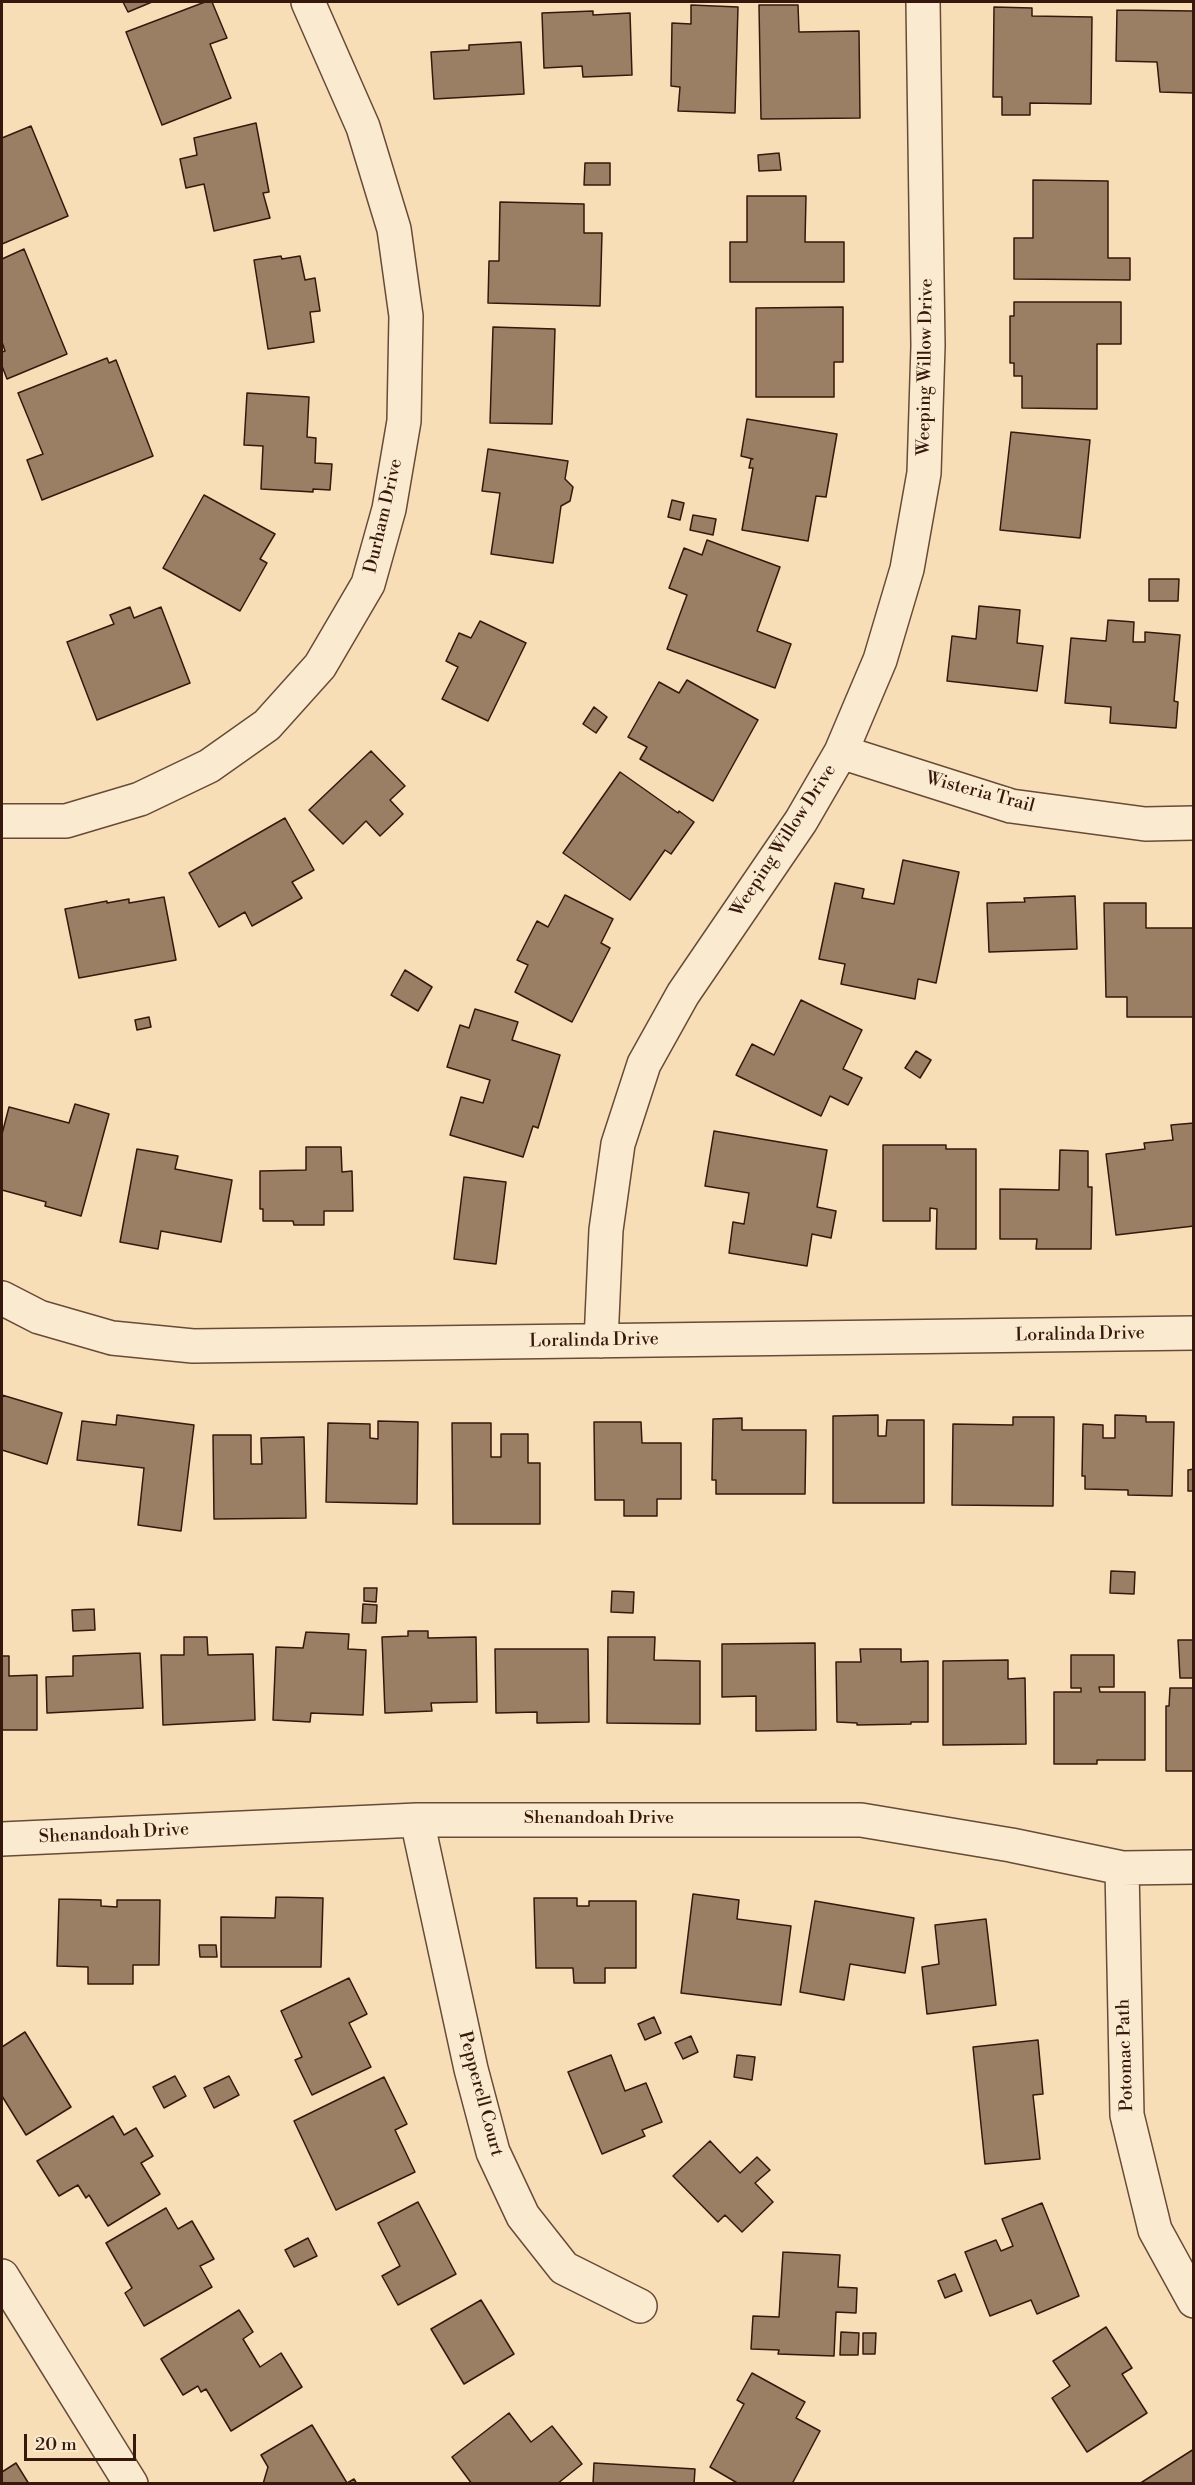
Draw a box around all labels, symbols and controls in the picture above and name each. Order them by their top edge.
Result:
street label: Weeping Willow Drive [914,278,938,456]
street label: Durham Drive [360,457,408,575]
street label: Weeping Willow Drive [727,761,841,921]
street label: Wisteria Trail [923,768,1037,818]
street label: Loralinda Drive [1015,1323,1145,1347]
street label: Loralinda Drive [529,1329,659,1353]
street label: Shenandoah Drive [524,1808,674,1830]
street label: Shenandoah Drive [38,1819,190,1849]
street label: Potomac Path [1113,1998,1139,2112]
street label: Pepperell Court [453,2029,507,2159]
scale bar [27,2422,140,2460]
text: 20 m [35,2433,77,2456]

